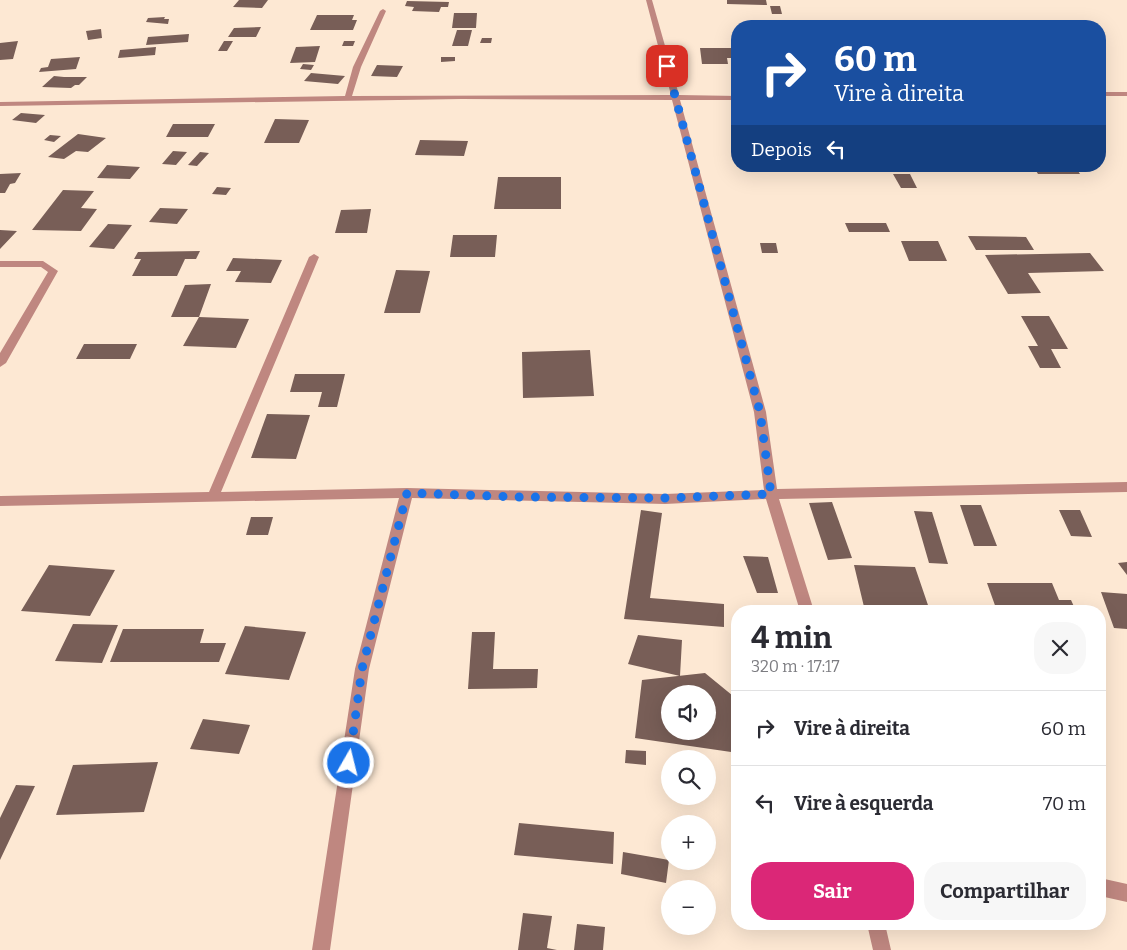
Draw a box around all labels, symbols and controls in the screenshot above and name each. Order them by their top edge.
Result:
text: 60 m [834,38,917,80]
icon: right [751,40,816,105]
pin [646,45,688,87]
icon: arrive [653,52,681,80]
text: Vire à direita [834,80,964,107]
icon: left [822,135,850,163]
text: Depois [751,138,812,161]
text: 4 min [751,620,832,656]
button: close [1034,622,1086,674]
text: 320 m · 17:17 [751,657,839,676]
map controls [661,685,716,935]
button: sound [661,685,716,740]
icon: right [751,714,779,742]
text: Vire à direita [794,717,910,740]
text: 60 m [1041,717,1086,740]
position arrow [322,736,374,788]
button: search [661,750,716,805]
icon: left [751,789,779,817]
text: Vire à esquerda [794,792,933,815]
text: 70 m [1043,792,1086,815]
button: + [661,815,716,870]
button: Sair [751,862,914,920]
button: Compartilhar [924,862,1086,920]
button: − [661,880,716,935]

